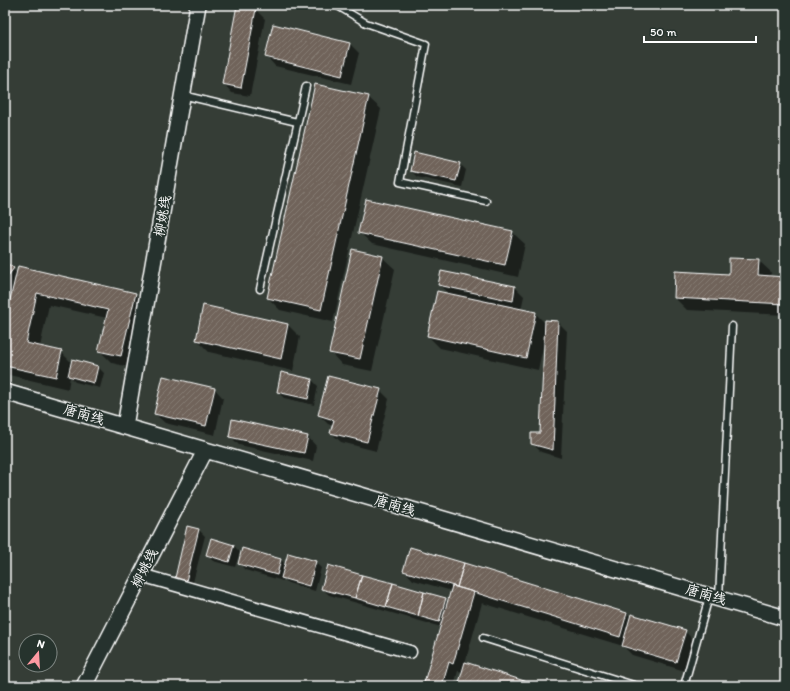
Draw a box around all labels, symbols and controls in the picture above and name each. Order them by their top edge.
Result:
scale bar [644,18,756,44]
text: 50 m [650,25,676,39]
street label: 柳姚线 [150,194,175,238]
street label: 唐南线 [61,401,106,428]
street label: 唐南线 [372,492,417,519]
street label: 柳姚线 [127,546,162,591]
street label: 唐南线 [683,581,728,608]
north arrow [18,633,58,673]
text: N [35,637,46,651]

